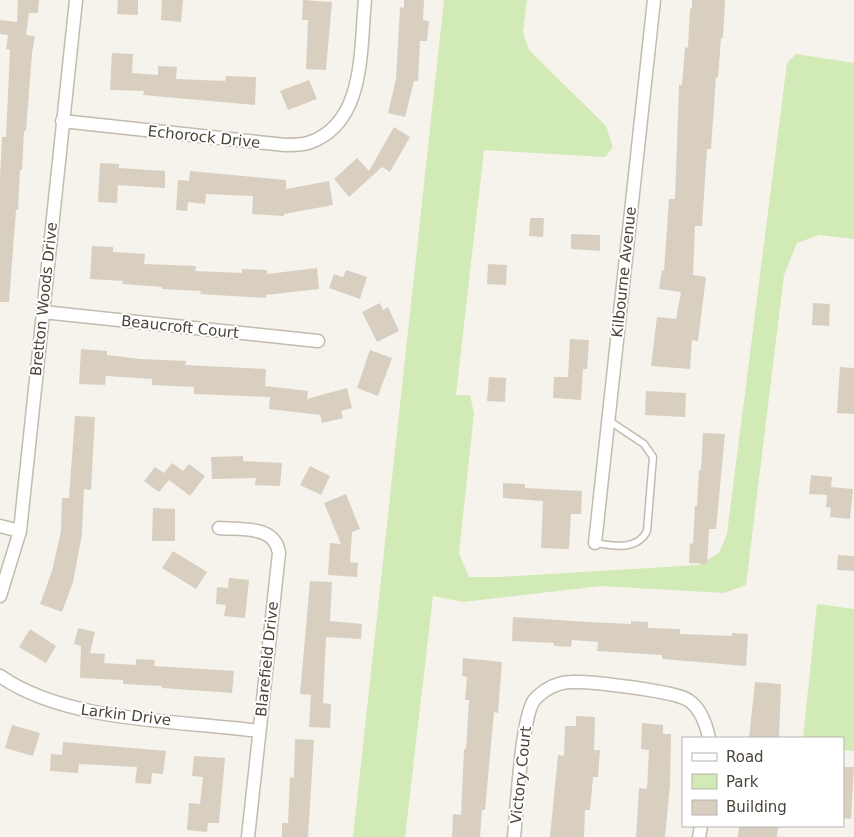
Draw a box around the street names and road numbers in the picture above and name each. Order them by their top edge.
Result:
street label: Echorock Drive [147,122,261,152]
street label: Kilbourne Avenue [608,206,640,338]
street label: Bretton Woods Drive [27,221,61,377]
street label: Beaucroft Court [120,312,240,342]
street label: Blarefield Drive [252,600,282,718]
street label: Larkin Drive [80,701,172,729]
street label: Victory Court [507,725,535,825]

